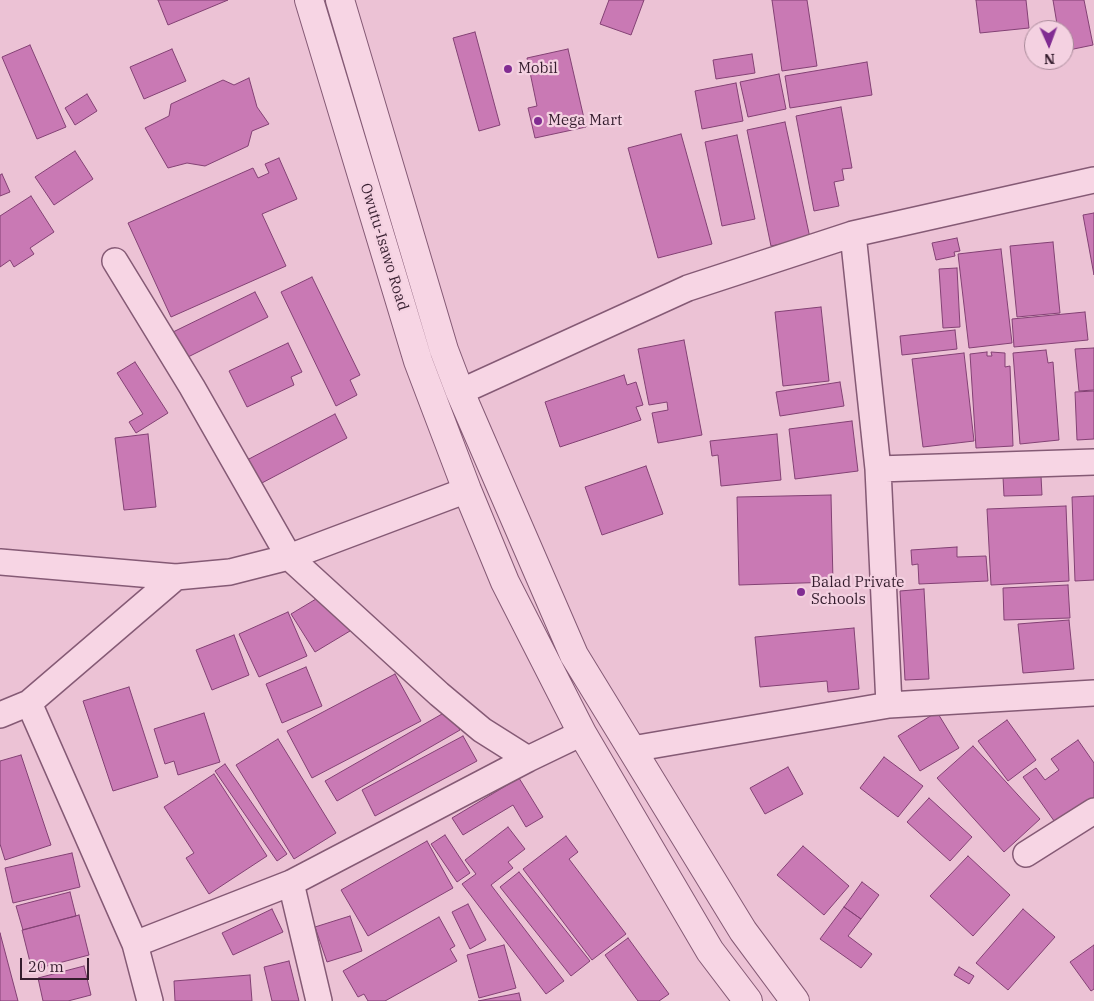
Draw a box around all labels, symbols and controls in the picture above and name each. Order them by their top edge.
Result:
north arrow [1024,20,1074,70]
text: N [1044,50,1055,68]
place label: Mobil [518,60,558,78]
marker: Mobil [502,63,514,75]
place label: Mega Mart [548,112,622,130]
marker: Mega Mart [532,115,544,127]
street label: Owutu-Isawo Road [356,181,412,313]
place label: Balad Private Schools [811,574,904,609]
marker: Balad Private Schools [795,586,807,598]
scale bar [22,948,91,980]
text: 20 m [28,957,64,976]

